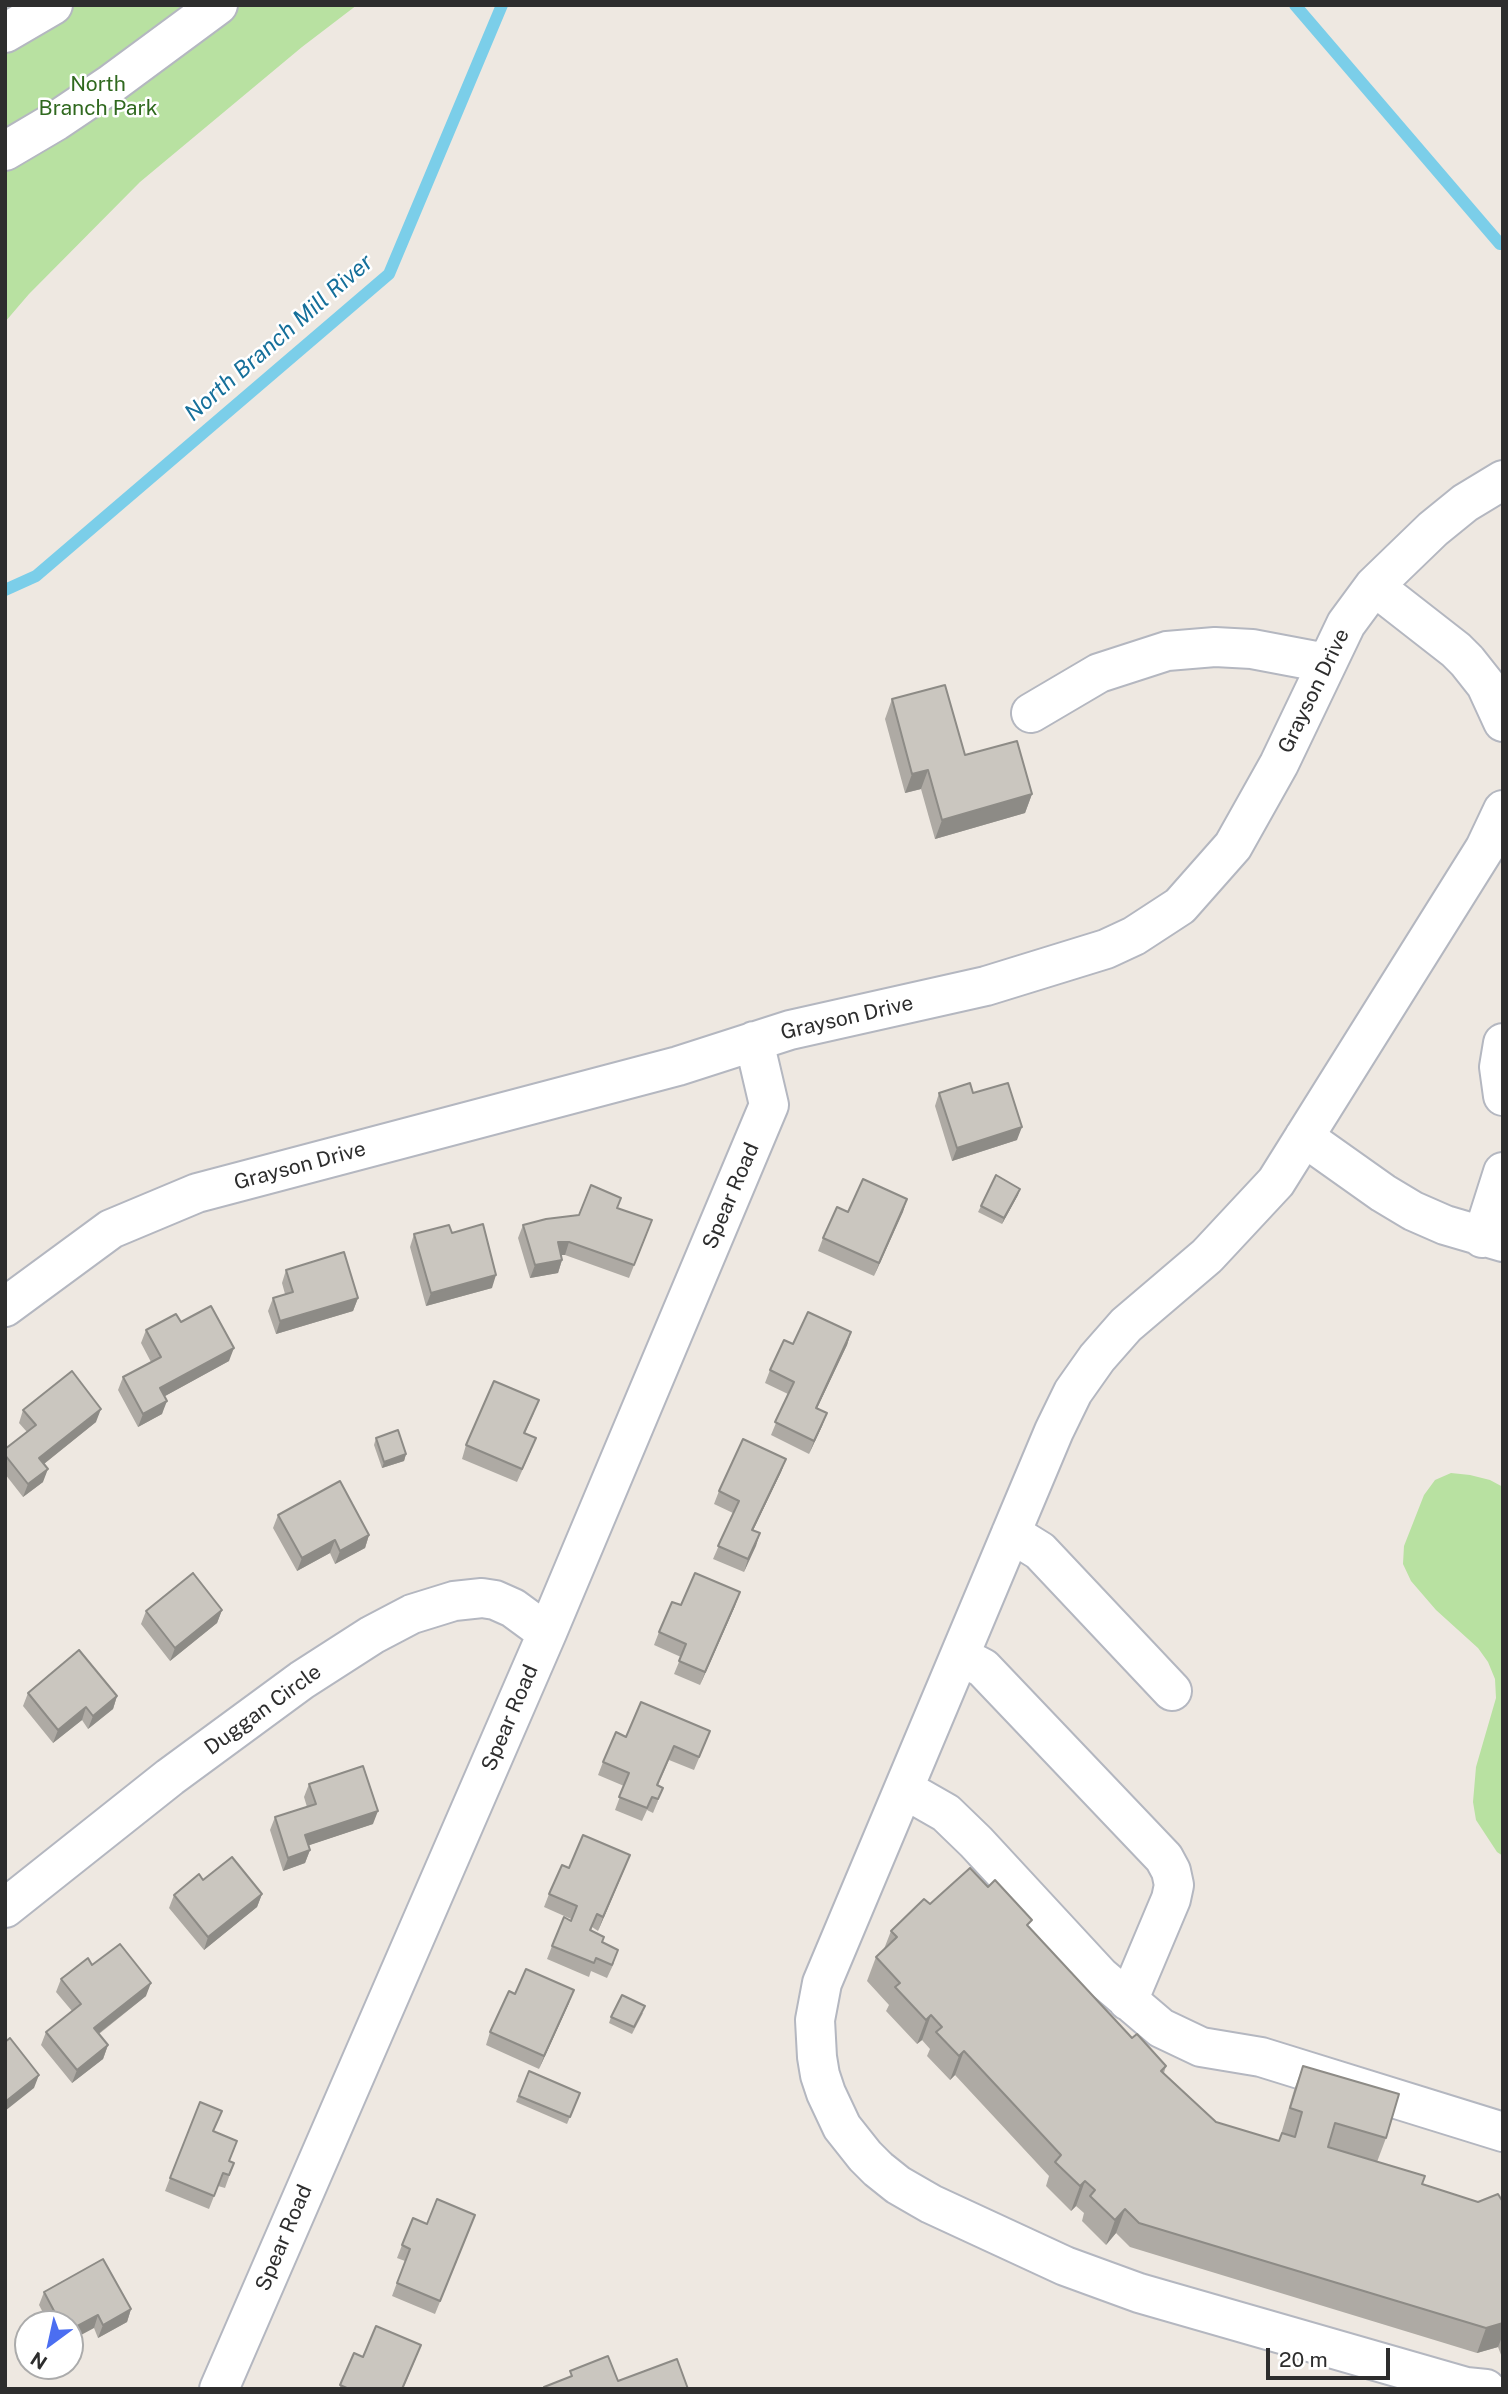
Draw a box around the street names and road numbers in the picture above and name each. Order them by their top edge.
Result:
street label: Grayson Drive [1273,625,1355,757]
street label: Grayson Drive [778,990,916,1046]
street label: Grayson Drive [231,1136,369,1196]
street label: Spear Road [697,1139,765,1253]
street label: Duggan Circle [200,1659,326,1761]
street label: Spear Road [476,1661,544,1775]
street label: Spear Road [250,2181,318,2295]

